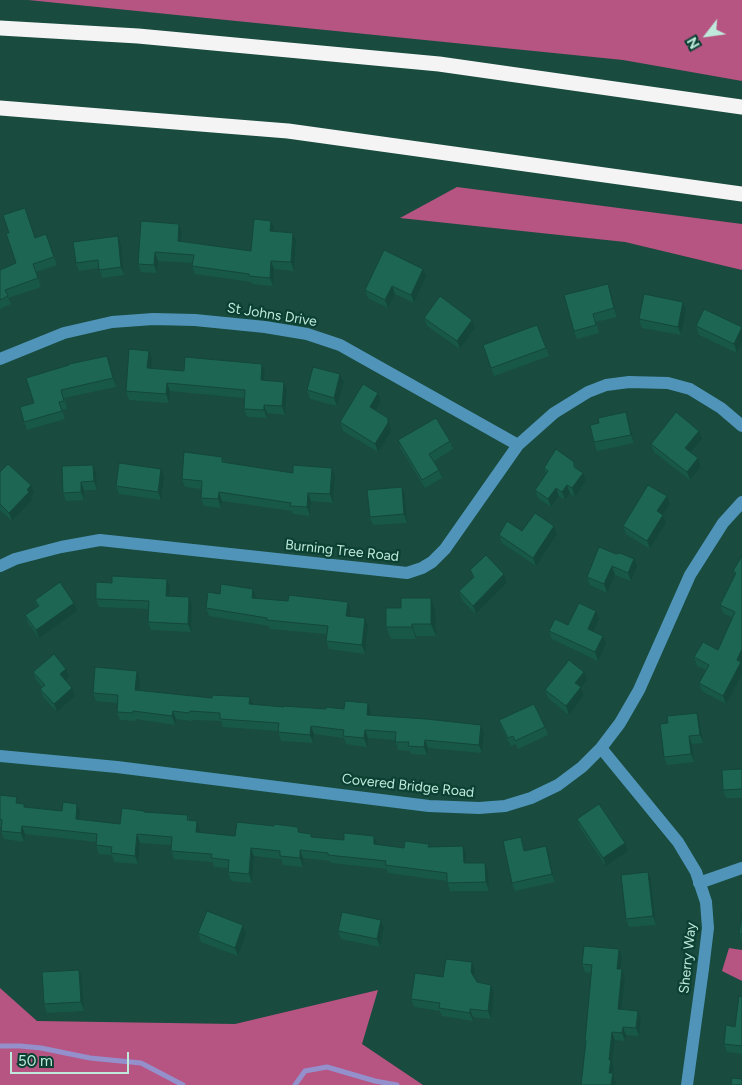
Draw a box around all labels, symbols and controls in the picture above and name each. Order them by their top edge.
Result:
north arrow [682,10,732,60]
text: N [684,34,704,52]
street label: St Johns Drive [226,300,318,330]
street label: Burning Tree Road [284,537,400,565]
street label: Covered Bridge Road [341,771,475,801]
street label: Sherry Way [676,922,700,994]
scale bar [12,1042,131,1074]
text: 50 m [18,1052,53,1070]

